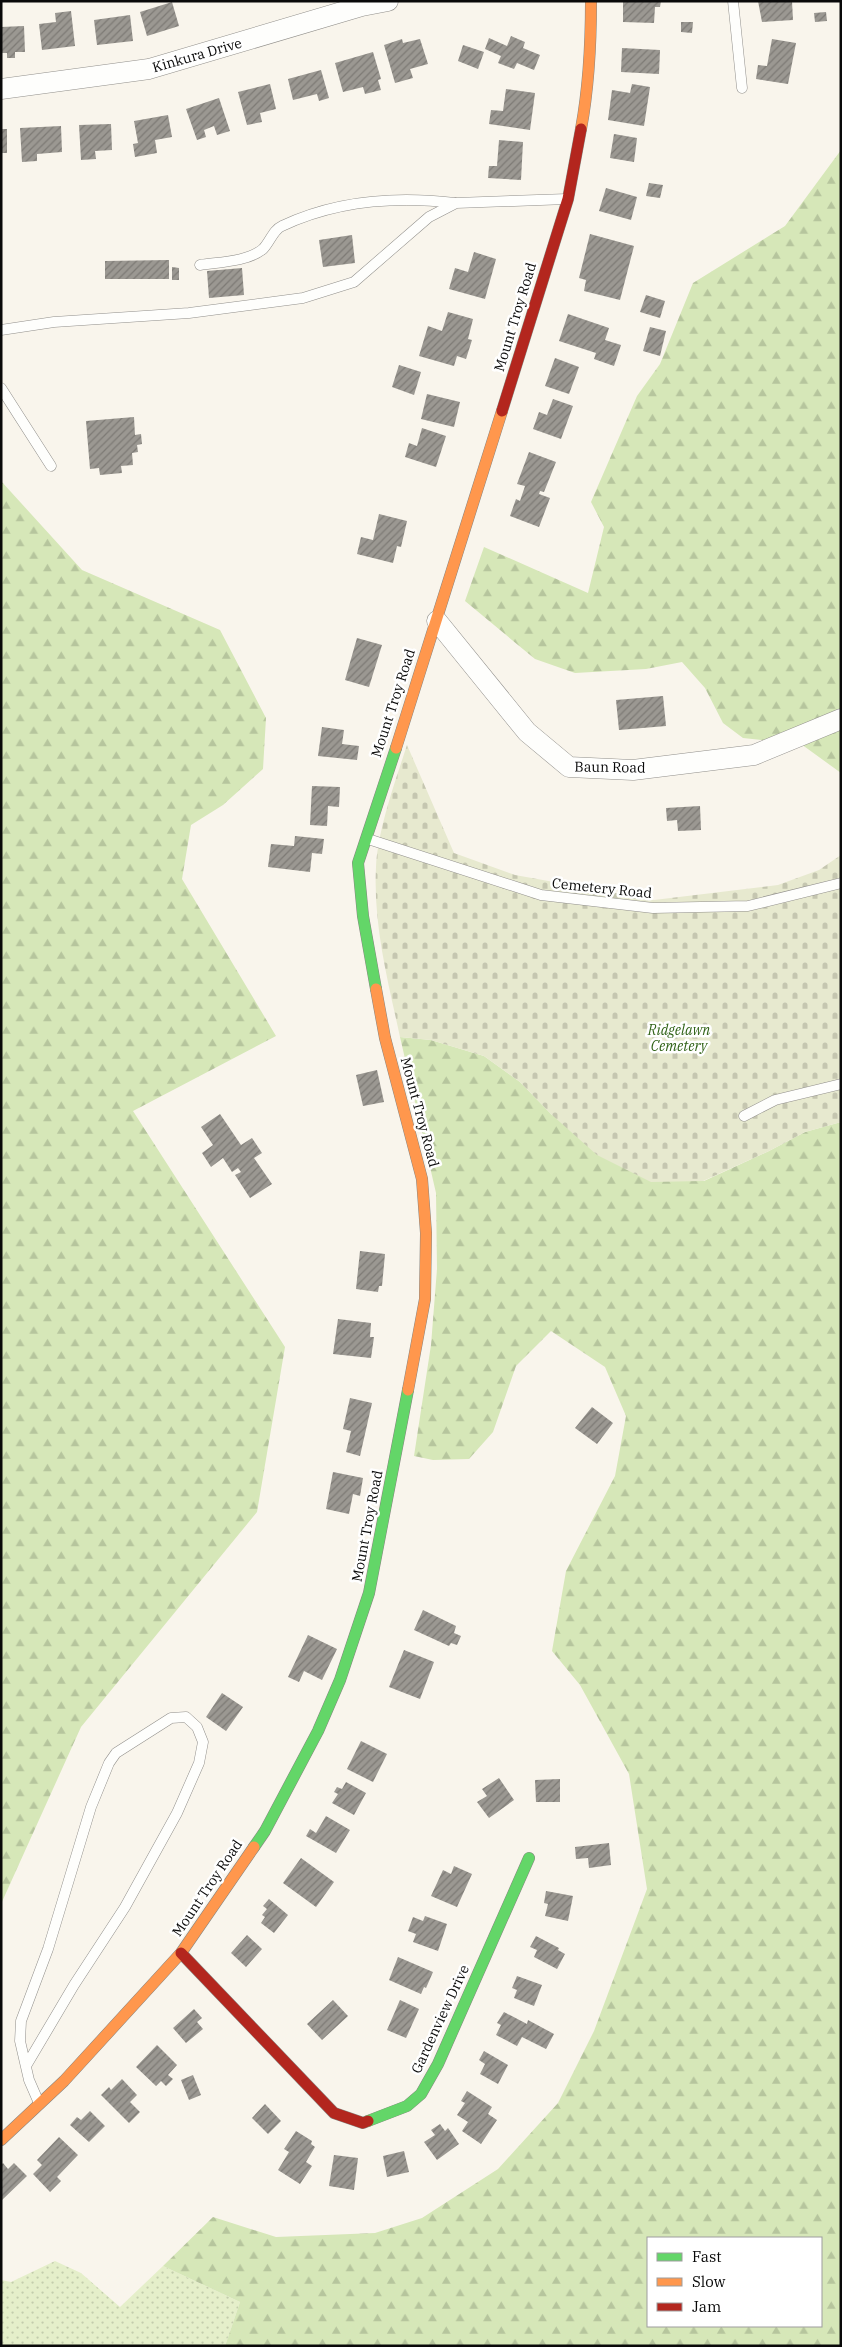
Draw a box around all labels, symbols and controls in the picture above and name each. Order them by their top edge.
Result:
street label: Kinkura Drive [150,34,244,76]
street label: Mount Troy Road [490,260,540,374]
street label: Mount Troy Road [367,646,419,760]
street label: Baun Road [574,757,646,777]
street label: Cemetery Road [551,874,653,902]
park label: Ridgelawn Cemetery [647,1021,710,1055]
street label: Mount Troy Road [397,1055,443,1169]
street label: Mount Troy Road [347,1468,387,1583]
street label: Mount Troy Road [168,1836,246,1940]
street label: Gardenview Drive [407,1962,473,2076]
legend [647,2237,822,2327]
text: Fast [692,2247,722,2266]
text: Slow [692,2272,726,2291]
text: Jam [692,2297,721,2316]

